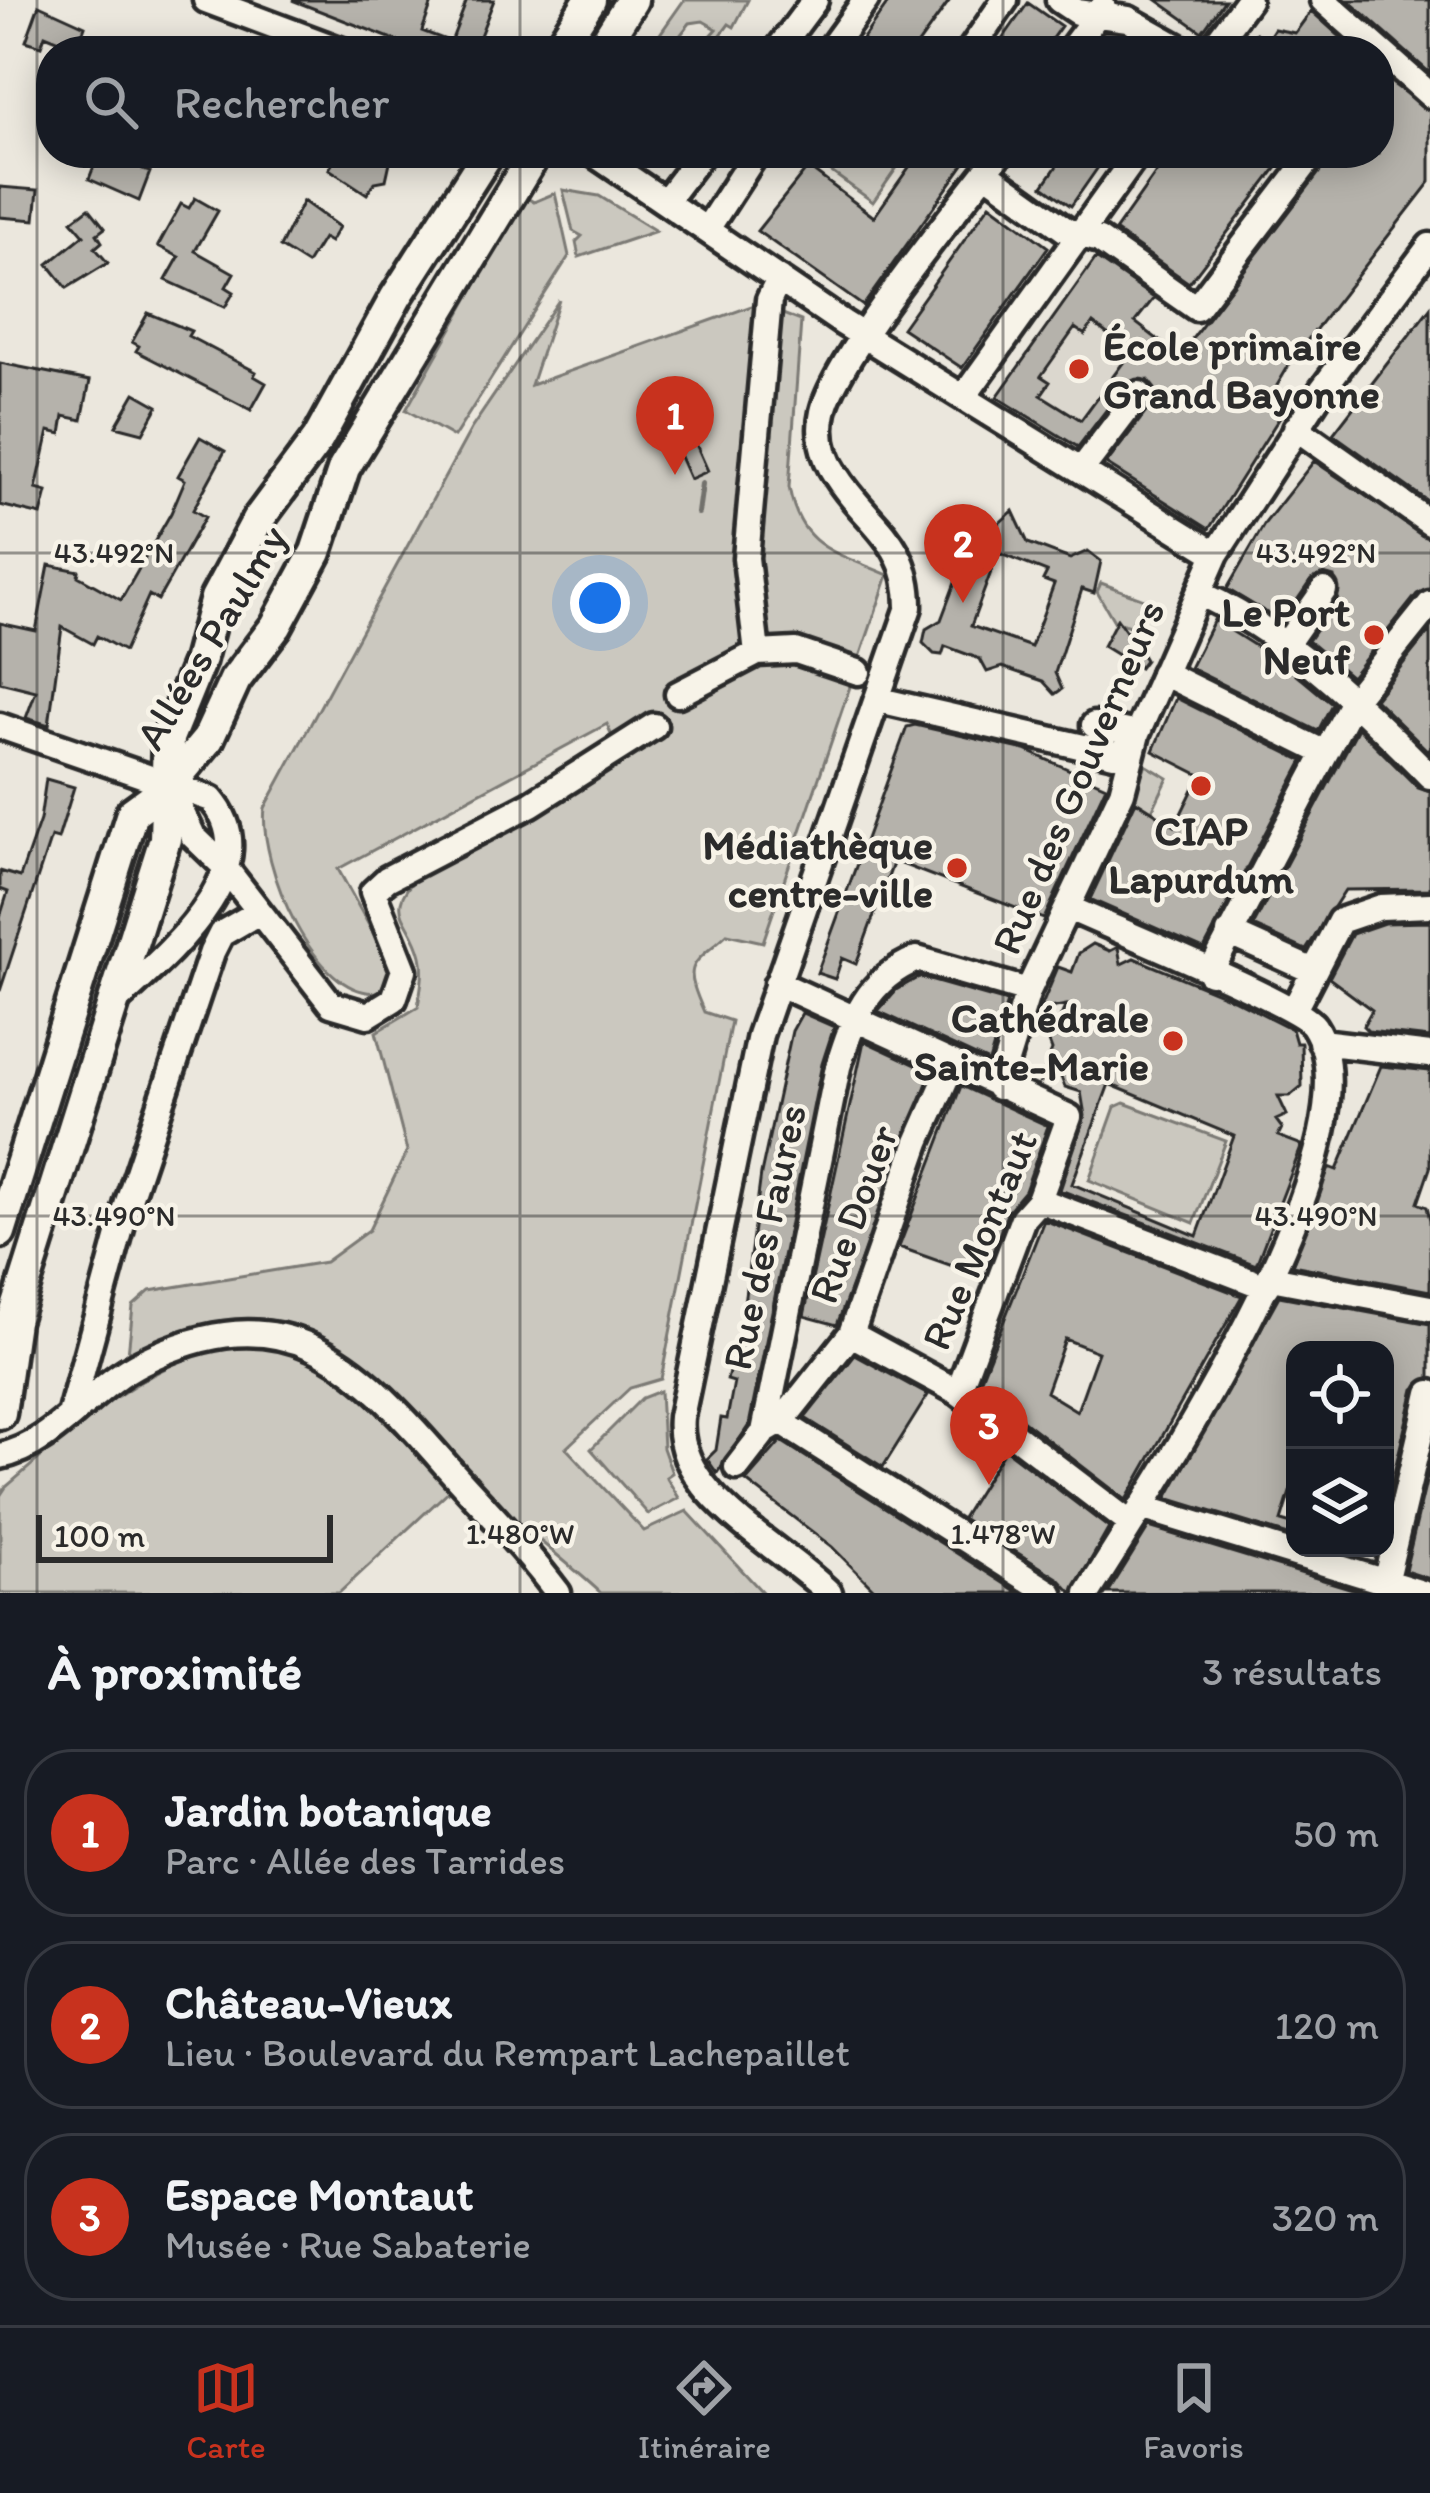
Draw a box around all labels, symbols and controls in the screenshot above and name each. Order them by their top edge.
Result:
search box [36,36,1394,168]
icon: search [78,69,144,135]
text: Rechercher [174,75,389,129]
place label: École primaire Grand Bayonne [1103,320,1380,419]
marker: École primaire Grand Bayonne [1066,356,1092,382]
pin: 1 [636,376,714,475]
pin: 2 [924,504,1002,603]
street label: Allées Paulmy [124,515,298,758]
text: 43.492°N [54,534,174,571]
text: 43.492°N [1256,534,1376,571]
your location [570,573,630,633]
place label: Le Port Neuf [1222,586,1351,685]
street label: Rue des Gouverneurs [980,592,1176,962]
marker: Le Port Neuf [1361,622,1387,648]
marker: CIAP Lapurdum [1188,773,1214,799]
place label: CIAP Lapurdum [1108,805,1294,904]
place label: Médiathèque centre-ville [702,819,933,918]
marker: Médiathèque centre-ville [944,855,970,881]
place label: Cathédrale Sainte-Marie [914,992,1149,1091]
marker: Cathédrale Sainte-Marie [1160,1028,1186,1054]
street label: Rue des Faures [711,1100,817,1374]
street label: Rue Douer [797,1118,909,1310]
street label: Rue Montaut [910,1123,1048,1357]
text: 43.490°N [52,1197,176,1234]
text: 43.490°N [1254,1197,1378,1234]
map controls [1286,1341,1394,1557]
button: locate [1286,1341,1394,1449]
pin: 3 [950,1386,1028,1485]
button: layers [1286,1449,1394,1557]
scale bar [36,1509,333,1562]
text: 1.480°W [466,1515,574,1552]
text: 1.478°W [950,1515,1056,1552]
text: 100 m [54,1516,145,1555]
text: À proximité [48,1641,302,1702]
text: 3 résultats [1202,1648,1382,1695]
text: Jardin botanique [165,1783,492,1837]
text: 1 [81,1810,99,1857]
text: 50 m [1293,1810,1379,1857]
text: Parc · Allée des Tarrides [165,1837,565,1884]
text: Château-Vieux [165,1975,452,2029]
text: 2 [80,2002,100,2049]
text: 120 m [1275,2002,1379,2049]
text: Lieu · Boulevard du Rempart Lachepaillet [165,2029,850,2076]
text: Espace Montaut [165,2167,474,2221]
text: 3 [79,2194,101,2241]
text: 320 m [1272,2194,1379,2241]
text: Musée · Rue Sabaterie [165,2221,531,2268]
tab: Carte [186,2355,266,2466]
tab: Itinéraire [638,2355,771,2466]
tab: Favoris [1143,2355,1244,2466]

